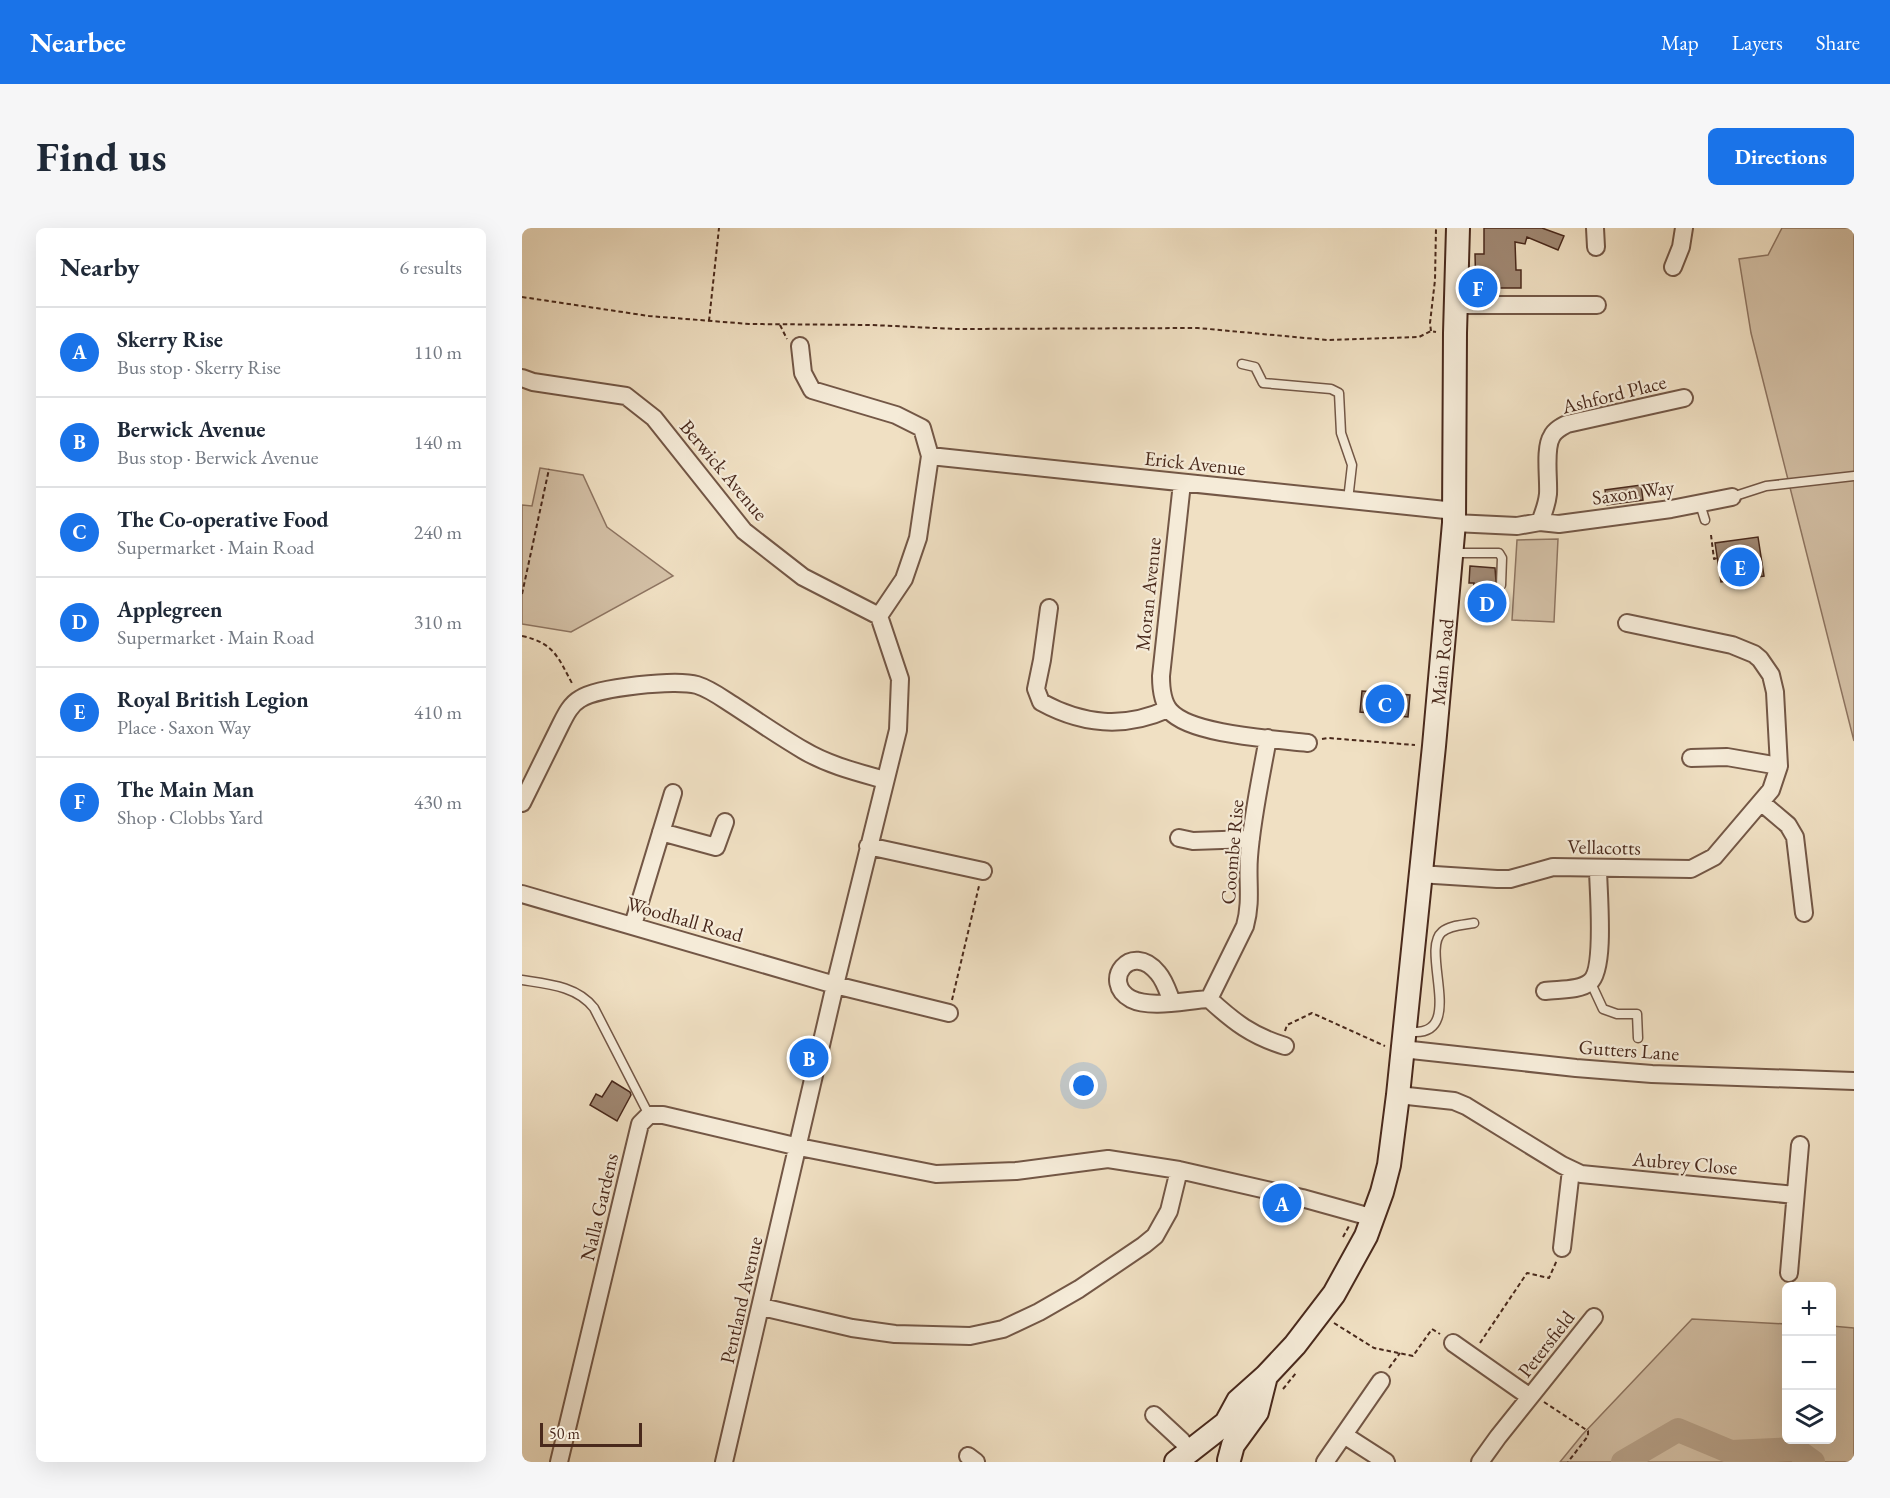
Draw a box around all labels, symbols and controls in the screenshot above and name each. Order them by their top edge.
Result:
text: Nearbee [30,24,126,60]
text: Map [1661,29,1699,56]
text: Layers [1732,29,1783,56]
text: Share [1816,29,1860,56]
button: Directions [1708,128,1854,185]
text: Find us [36,129,167,184]
text: Nearby [60,250,140,284]
text: 6 results [399,254,462,280]
pin: F [1458,266,1498,310]
text: Skerry Rise [117,325,223,354]
text: A [72,339,87,365]
text: 110 m [414,339,462,365]
text: Bus stop · Skerry Rise [117,354,281,380]
street label: Ashford Place [1558,368,1669,420]
street label: Berwick Avenue [674,414,774,526]
text: Berwick Avenue [117,415,265,444]
text: B [73,429,86,455]
text: 140 m [414,429,462,455]
text: Bus stop · Berwick Avenue [117,444,319,470]
street label: Erick Avenue [1143,445,1247,481]
street label: Saxon Way [1590,473,1676,511]
text: The Co-operative Food [117,505,329,534]
text: C [72,519,87,545]
text: 240 m [414,519,462,545]
text: Supermarket · Main Road [117,534,314,560]
street label: Moran Avenue [1129,536,1167,652]
pin: E [1720,544,1760,590]
pin: D [1468,580,1506,626]
text: Applegreen [117,595,222,624]
text: D [72,609,87,635]
text: 310 m [414,609,462,635]
street label: Main Road [1425,617,1460,707]
text: Supermarket · Main Road [117,624,314,650]
pin: C [1366,682,1404,726]
text: Royal British Legion [117,685,309,714]
text: E [74,699,85,725]
text: 410 m [414,699,462,725]
text: Place · Saxon Way [117,714,251,740]
text: The Main Man [117,775,254,804]
text: F [74,789,85,815]
text: 430 m [414,789,462,815]
street label: Coombe Rise [1214,798,1250,905]
text: Shop · Clobbs Yard [117,804,263,830]
street label: Vellacotts [1567,833,1641,861]
street label: Woodhall Road [624,890,747,948]
street label: Gutters Lane [1578,1034,1680,1066]
pin: B [790,1036,828,1080]
your location [1069,1071,1098,1100]
street label: Aubrey Close [1631,1145,1739,1181]
street label: Nalla Gardens [574,1151,624,1263]
pin: A [1262,1180,1302,1226]
street label: Pentland Avenue [714,1234,768,1366]
map controls [1782,1282,1836,1444]
button: + [1782,1282,1836,1336]
street label: Petersfield [1512,1305,1581,1383]
button: − [1782,1336,1836,1390]
button: layers [1782,1390,1836,1444]
scale bar [540,1420,642,1448]
text: 50 m [549,1423,580,1444]

